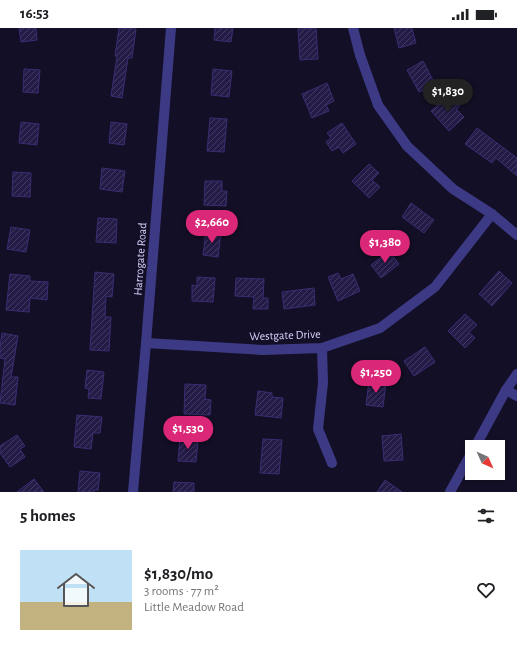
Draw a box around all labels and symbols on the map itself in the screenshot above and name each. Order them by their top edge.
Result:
pin: $1,830 [415,79,481,113]
pin: $2,660 [179,210,245,244]
street label: Harrogate Road [131,222,149,296]
pin: $1,380 [352,230,418,264]
street label: Westgate Drive [249,328,321,342]
pin: $1,250 [343,360,409,394]
pin: $1,530 [155,416,221,450]
north arrow [465,440,505,480]

